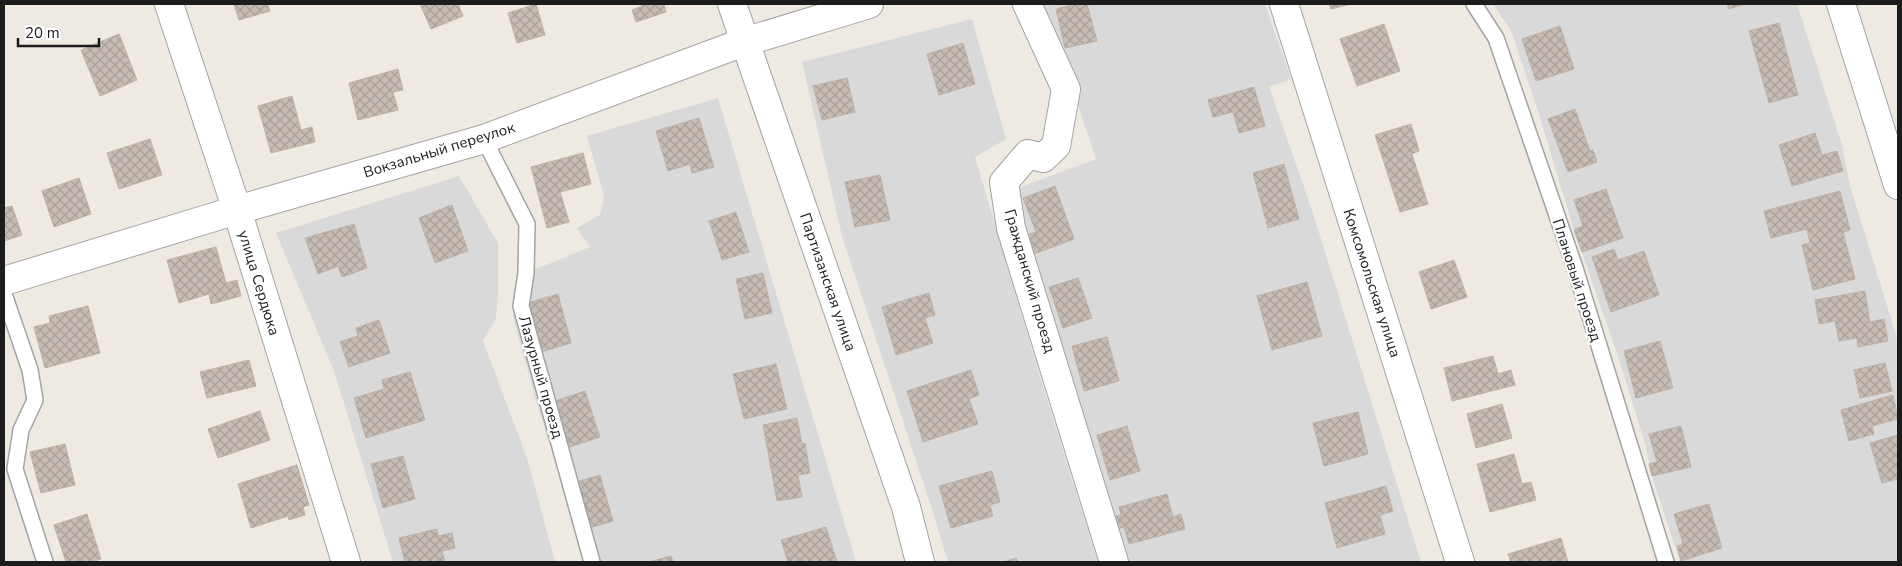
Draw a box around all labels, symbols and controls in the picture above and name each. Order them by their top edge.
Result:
scale bar [18,15,99,47]
text: 20 m [25,23,60,43]
street label: Вокзальный переулок [361,117,517,183]
street label: Комсомольская улица [1339,206,1405,360]
street label: Гражданский проезд [1000,207,1060,355]
street label: Партизанская улица [795,210,861,354]
street label: Плановый проезд [1548,216,1606,344]
street label: улица Сердюка [233,228,285,338]
street label: Лазурный проезд [514,313,568,441]

